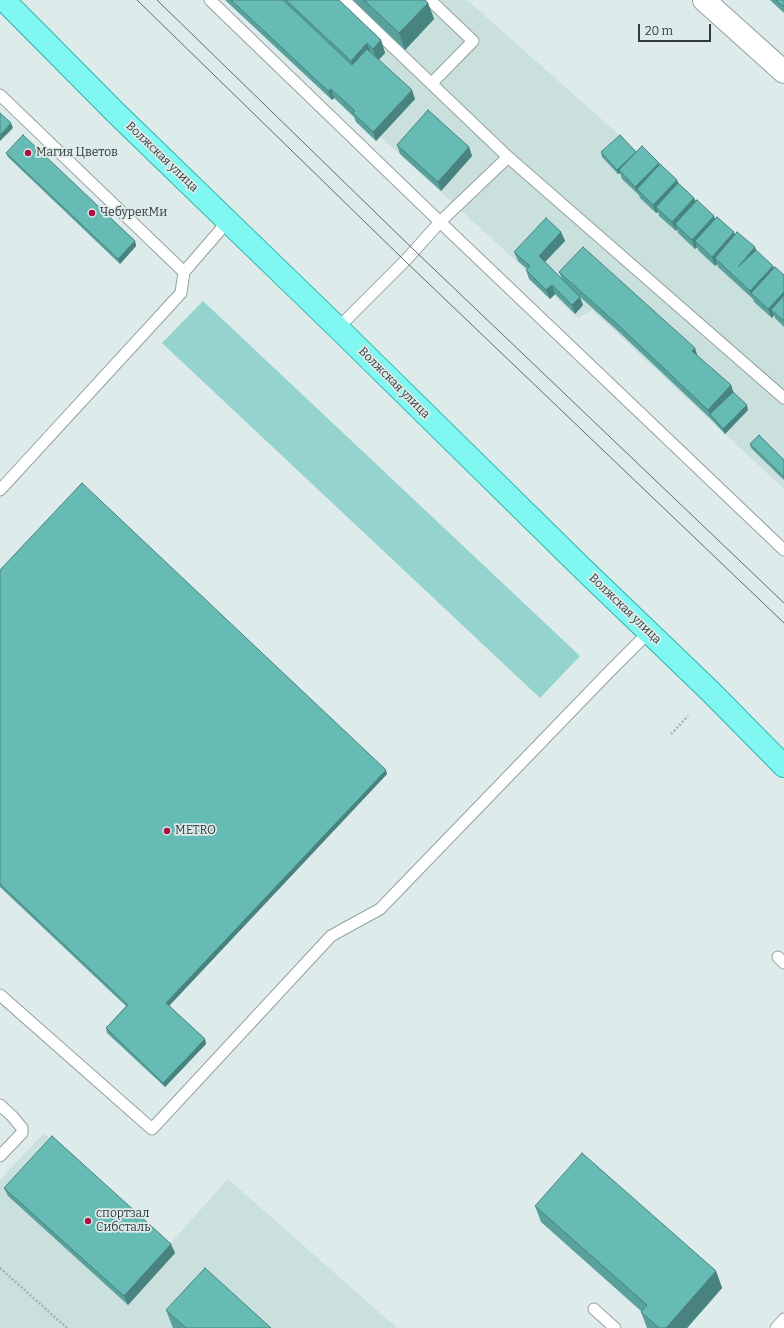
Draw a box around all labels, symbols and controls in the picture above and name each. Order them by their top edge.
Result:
scale bar [640,16,713,42]
text: 20 m [645,24,673,38]
street label: Волжская улица [123,119,201,195]
place label: Магия Цветов [36,146,118,160]
marker: Магия Цветов [23,148,33,158]
place label: ЧебурекМи [100,206,167,220]
marker: ЧебурекМи [87,208,97,218]
street label: Волжская улица [355,344,433,422]
street label: Волжская улица [586,571,664,647]
place label: METRO [175,824,216,838]
marker: METRO [162,826,172,836]
place label: спортзал Сибсталь [96,1207,150,1235]
marker: спортзал Сибсталь [83,1216,93,1226]

